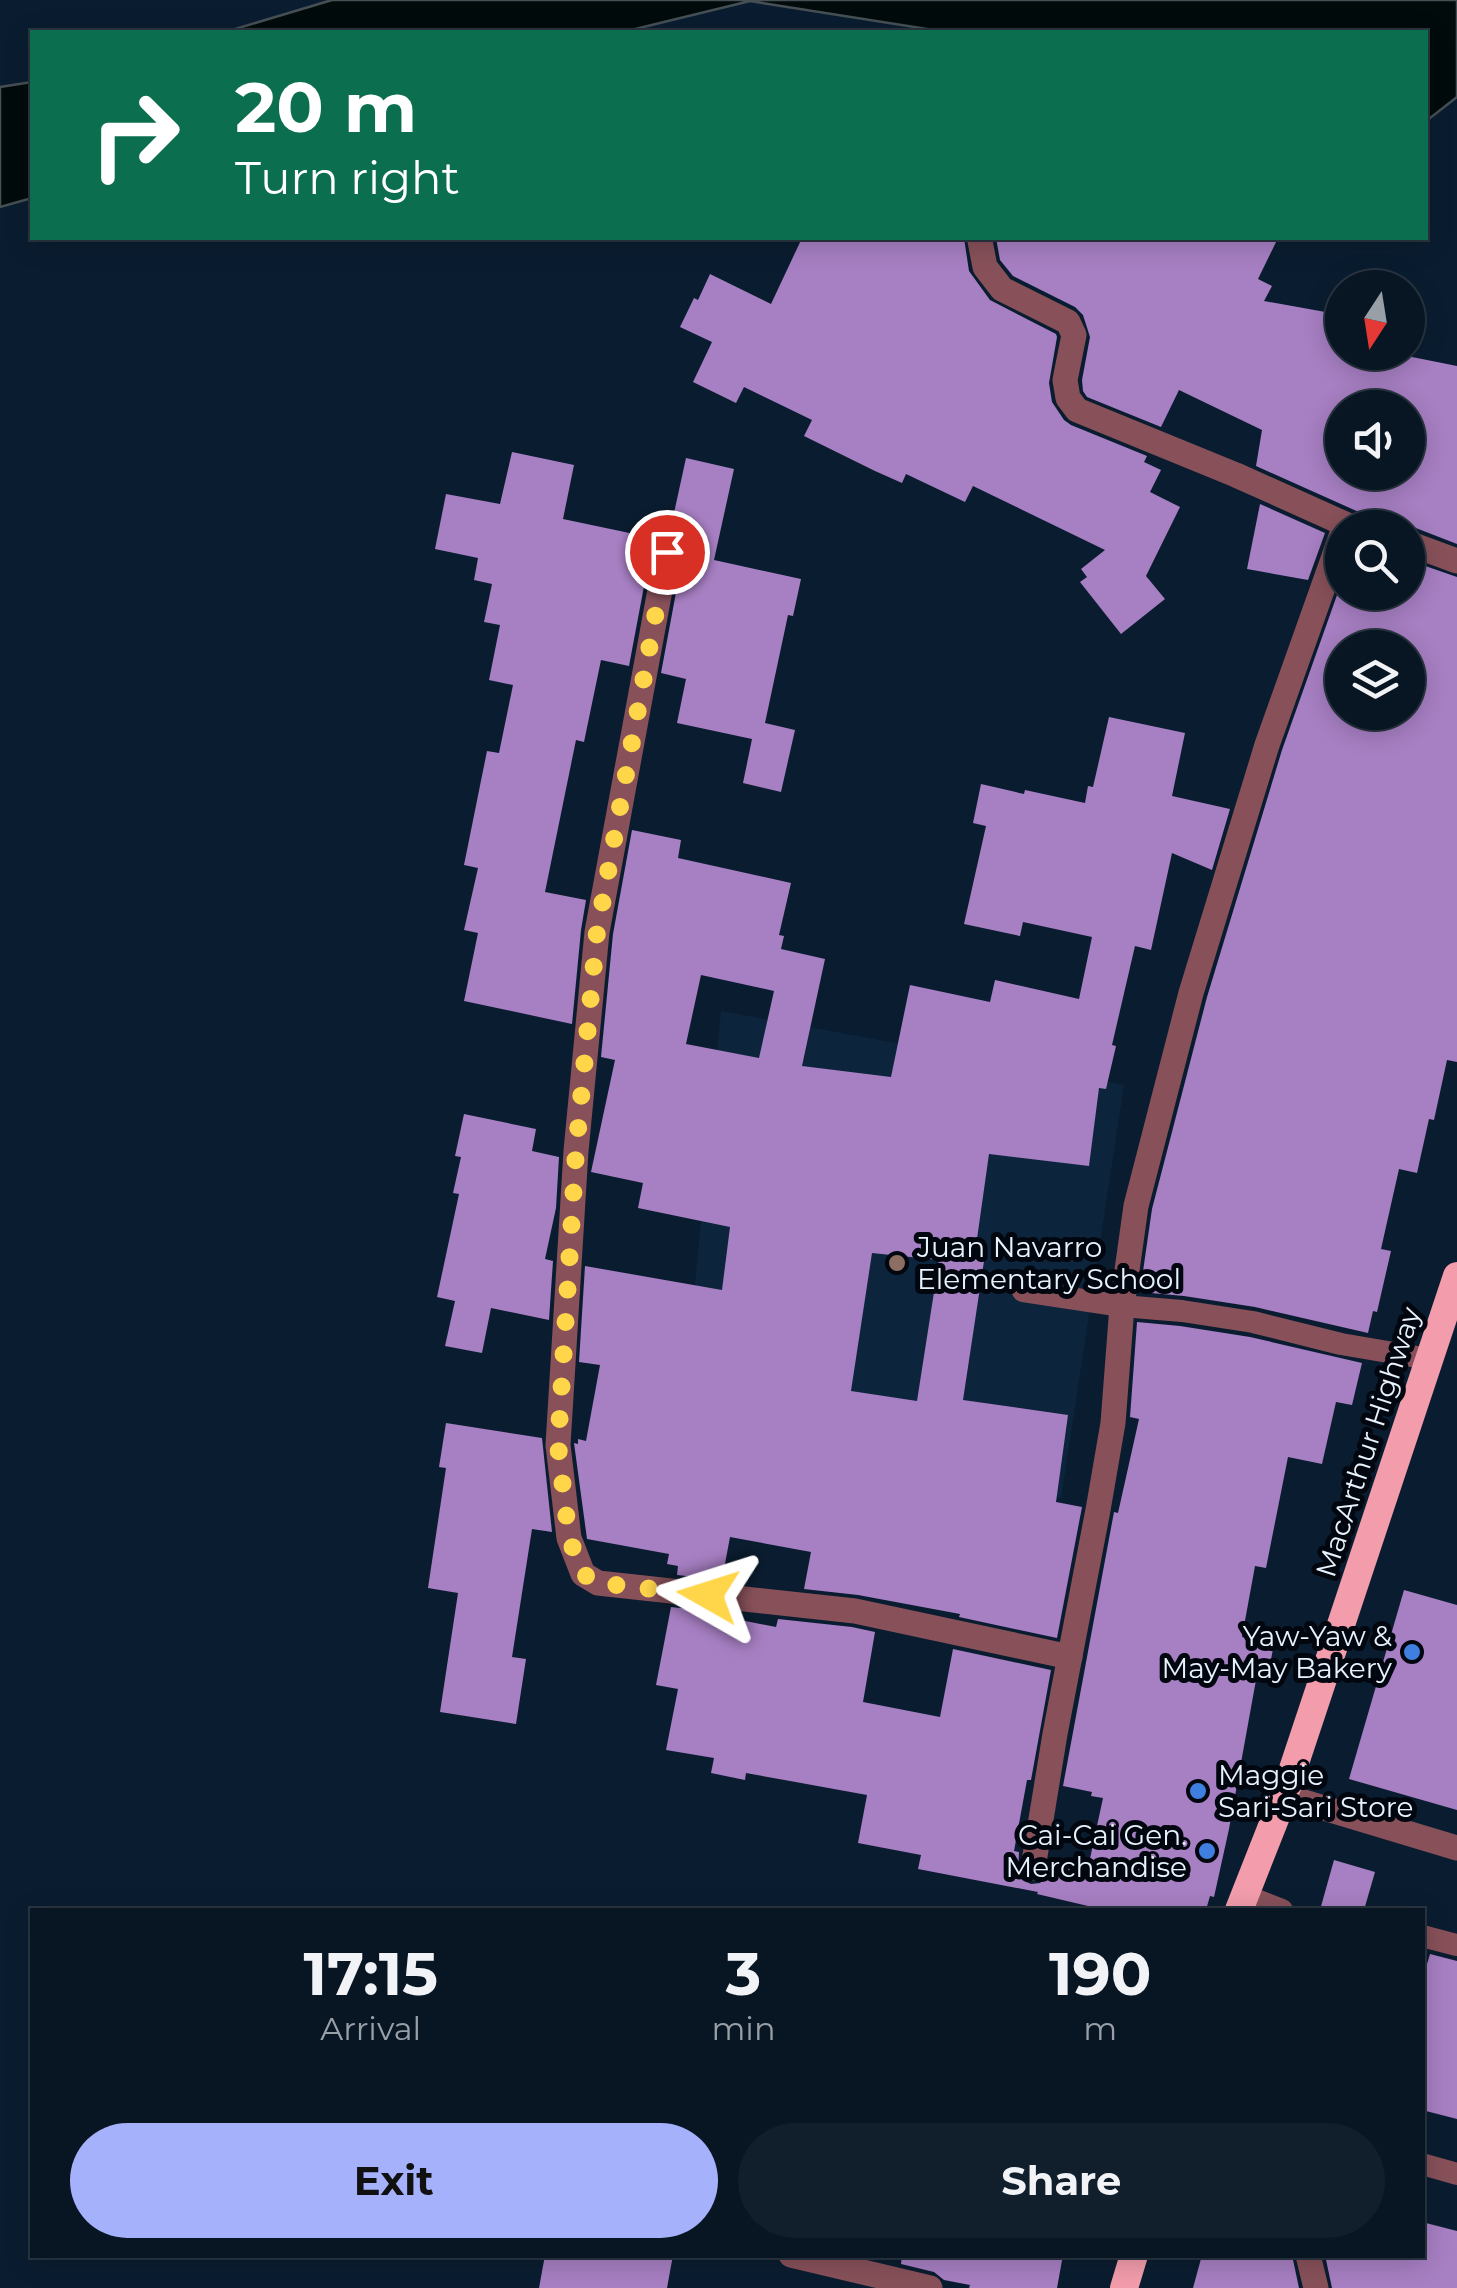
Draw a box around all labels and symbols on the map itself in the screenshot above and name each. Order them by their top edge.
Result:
north arrow [1325,270,1425,370]
pin [625,510,710,595]
place label: Juan Navarro Elementary School [916,1230,1181,1296]
marker: Juan Navarro Elementary School [886,1252,908,1274]
street label: MacArthur Highway [1308,1302,1428,1581]
position arrow [656,1543,760,1647]
place label: Yaw-Yaw & May-May Bakery [1162,1619,1393,1685]
marker: Yaw-Yaw & May-May Bakery [1401,1641,1423,1663]
place label: Maggie Sari-Sari Store [1218,1758,1414,1824]
marker: Maggie Sari-Sari Store [1187,1780,1209,1802]
place label: Cai-Cai Gen. Merchandise [1005,1818,1187,1884]
marker: Cai-Cai Gen. Merchandise [1196,1840,1218,1862]

